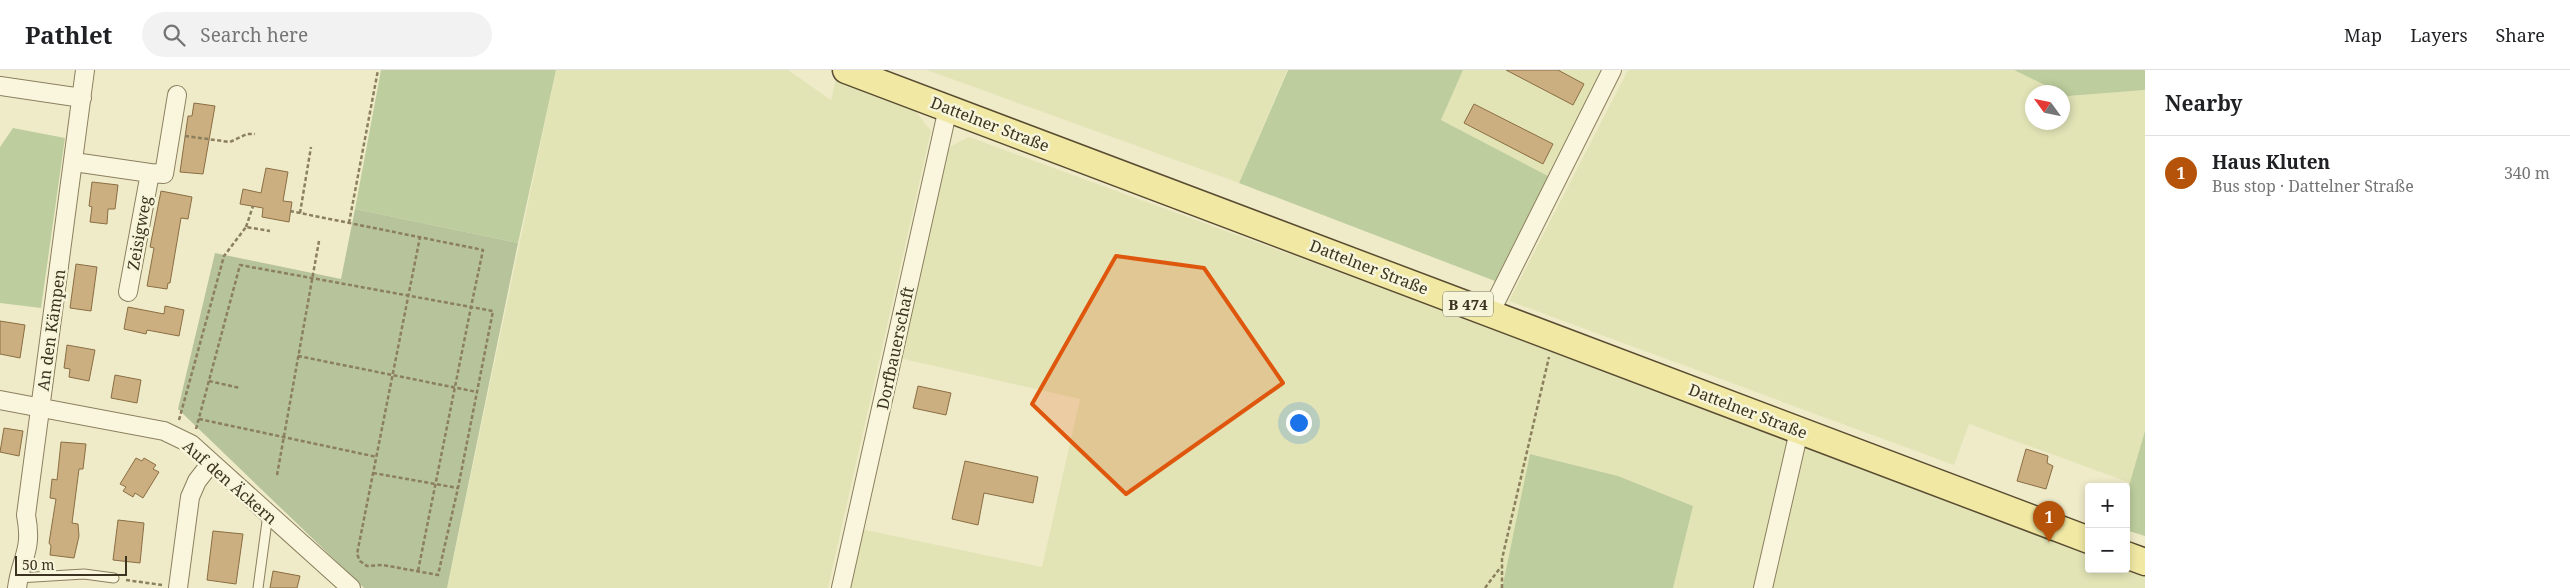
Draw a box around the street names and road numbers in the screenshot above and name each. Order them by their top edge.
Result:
street label: Dattelner Straße [927,91,1053,157]
street label: Zeisigweg [122,194,156,272]
street label: Dattelner Straße [1306,234,1432,300]
street label: An den Kämpen [32,268,70,392]
street label: Dorfbauerschaft [871,284,919,412]
road number: B 474 [1443,292,1493,316]
street label: Dattelner Straße [1685,378,1811,444]
street label: Auf den Äckern [178,435,282,529]

